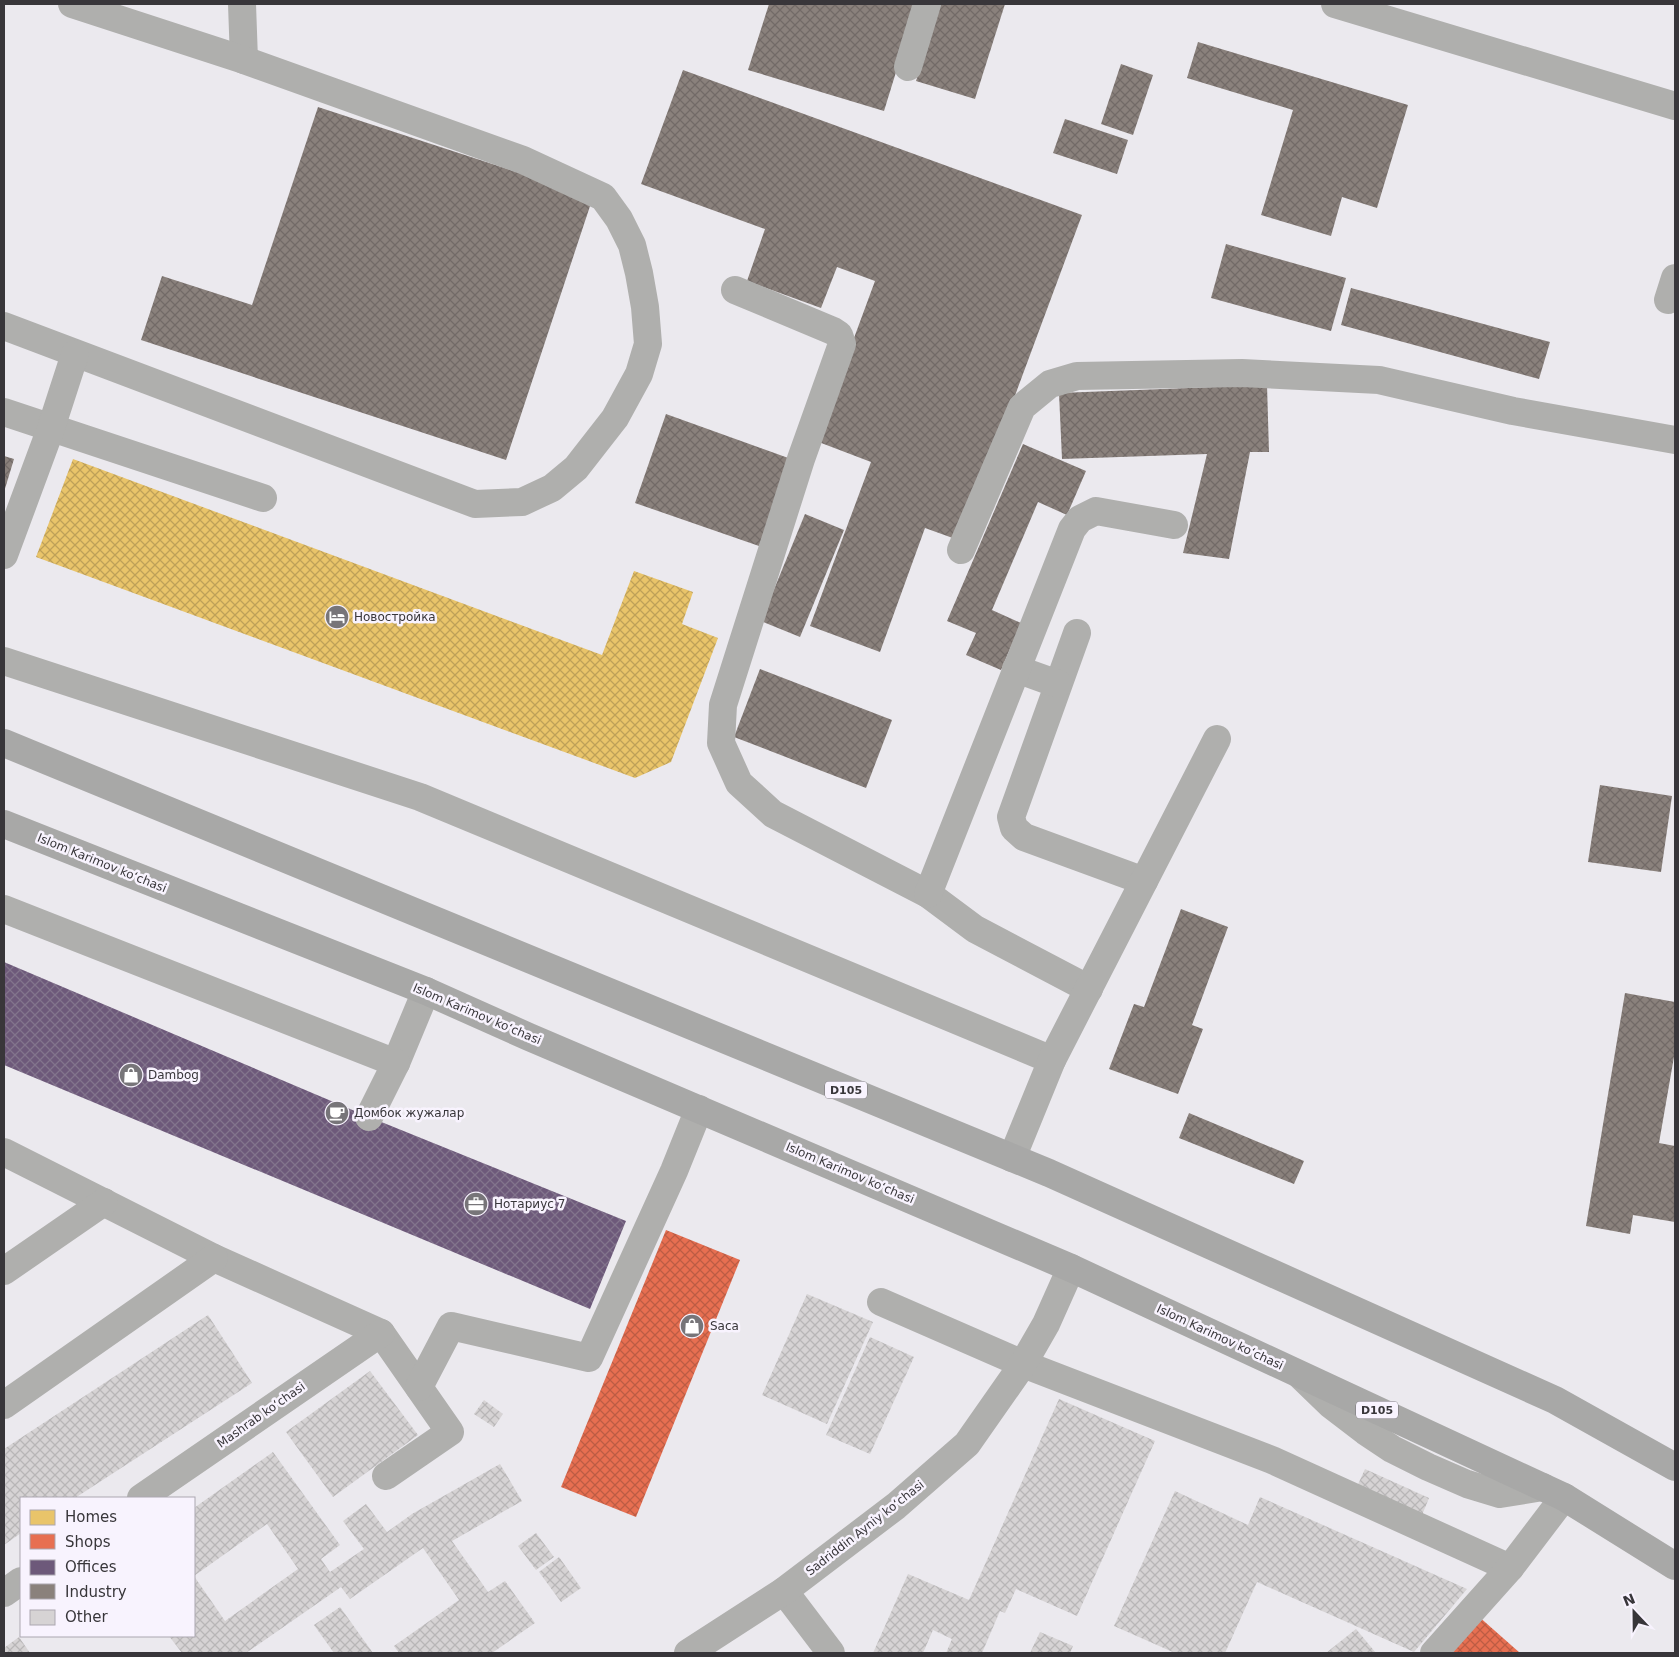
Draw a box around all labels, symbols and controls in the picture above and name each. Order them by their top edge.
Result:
hotel icon: Новостройка [324,604,350,630]
place label: Новостройка [354,610,436,624]
street label: Islom Karimov koʻchasi [35,831,169,895]
street label: Islom Karimov koʻchasi [411,981,543,1047]
shop icon: Dambog [118,1062,144,1088]
place label: Dambog [148,1068,199,1082]
road number: D105 [825,1082,867,1098]
cafe icon: Домбок жужалар [324,1100,350,1126]
place label: Домбок жужалар [354,1106,464,1120]
street label: Islom Karimov koʻchasi [784,1140,916,1206]
office icon: Нотариус 7 [463,1191,489,1217]
place label: Нотариус 7 [494,1197,565,1211]
street label: Islom Karimov koʻchasi [1154,1301,1286,1373]
shop icon: Saca [679,1313,705,1339]
place label: Saca [710,1319,739,1333]
street label: Mashrab koʻchasi [214,1379,308,1451]
road number: D105 [1356,1402,1398,1418]
street label: Sadriddin Ayniy koʻchasi [803,1478,927,1578]
legend [20,1497,195,1637]
text: Homes [65,1508,117,1526]
text: Shops [65,1533,111,1551]
text: Offices [65,1558,117,1576]
text: Industry [65,1583,127,1601]
north arrow [1609,1587,1659,1637]
text: N [1621,1590,1638,1610]
text: Other [65,1608,108,1626]

